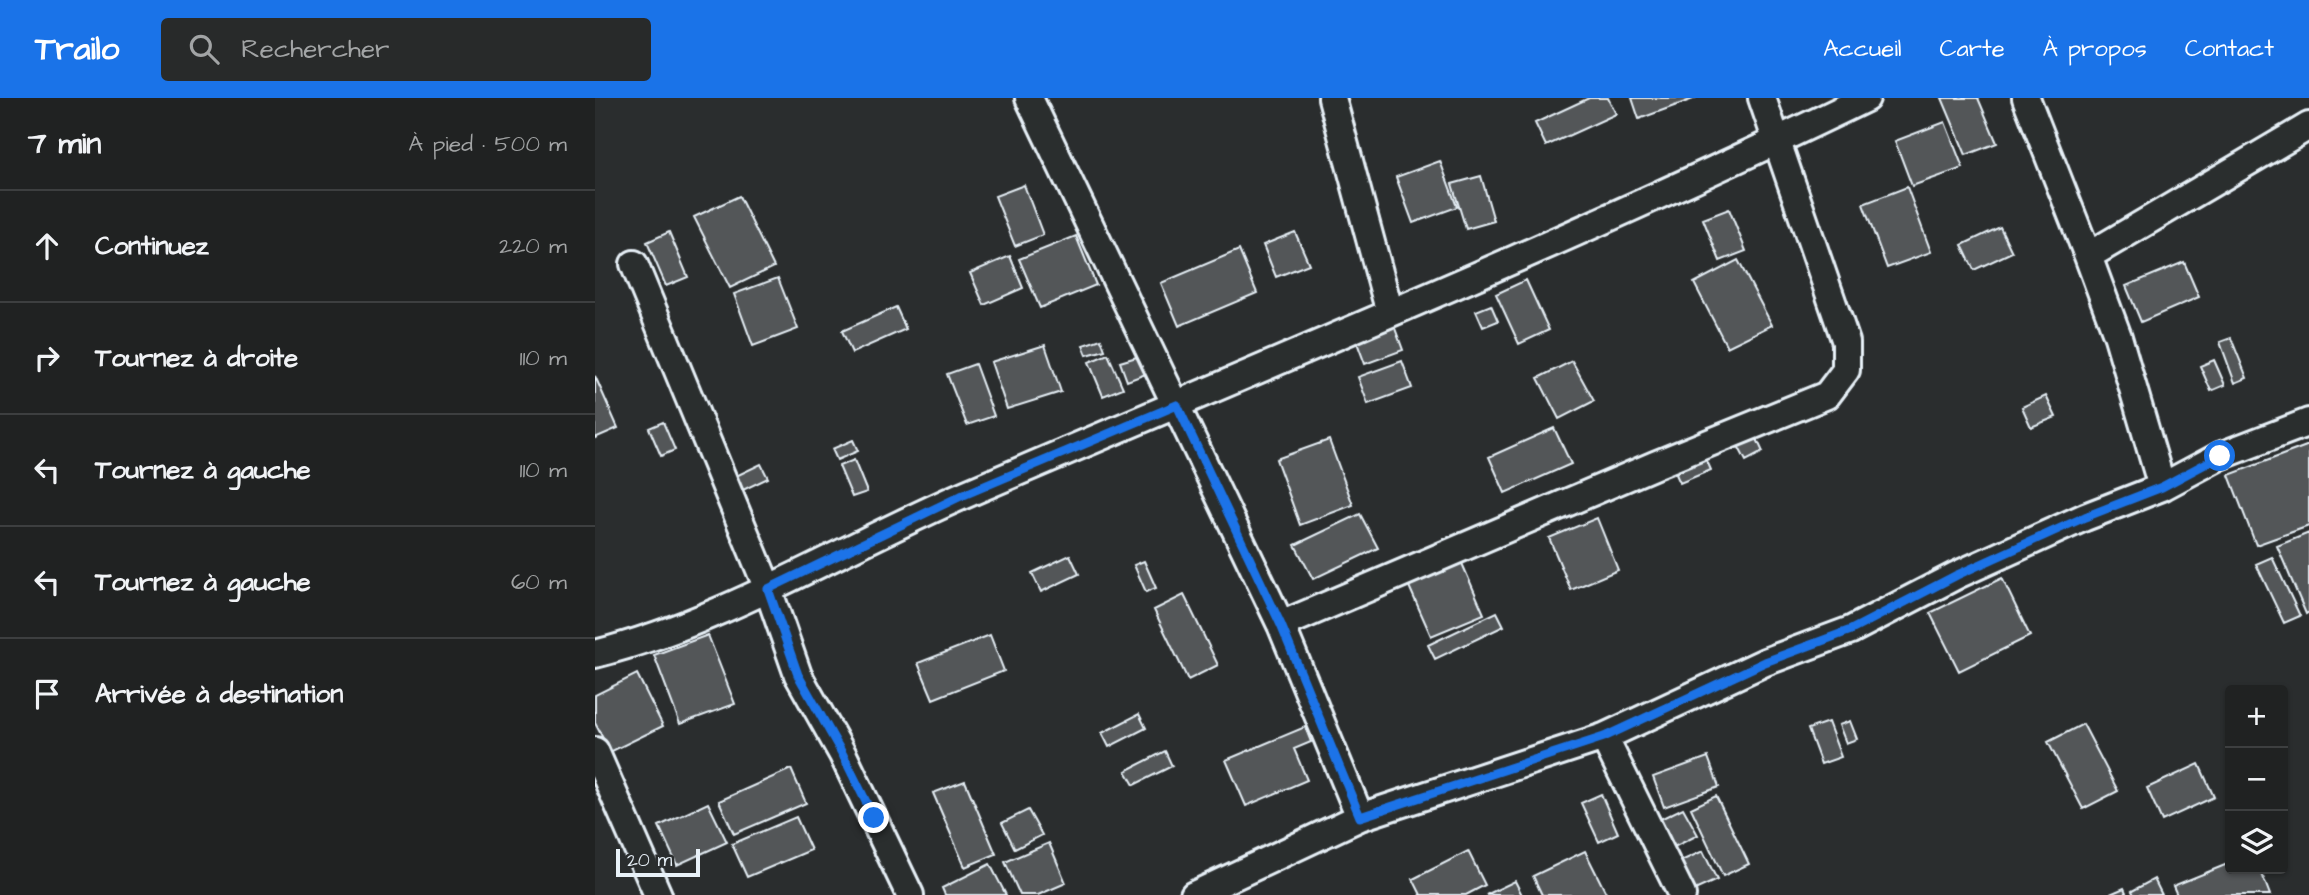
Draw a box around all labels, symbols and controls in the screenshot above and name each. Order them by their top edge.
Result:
search box [161,18,651,81]
text: Trailo [35,26,119,72]
icon: search [185,30,223,68]
text: Rechercher [241,31,389,67]
text: Accueil [1823,32,1902,66]
text: Carte [1940,32,2005,66]
text: À propos [2043,32,2147,66]
text: Contact [2185,32,2274,66]
text: 7 min [28,123,101,165]
text: À pied · 500 m [408,128,567,160]
icon: ahead [28,227,66,265]
text: Continuez [95,228,209,264]
text: 220 m [499,230,567,262]
icon: right [28,339,66,377]
text: Tournez à droite [95,340,298,376]
text: 110 m [519,342,567,374]
route start [2204,440,2235,471]
icon: left [28,451,66,489]
text: Tournez à gauche [95,452,311,488]
text: 110 m [519,454,567,486]
icon: left [28,563,66,601]
text: Tournez à gauche [95,564,311,600]
text: 60 m [511,566,567,598]
icon: arrive [28,675,66,713]
text: Arrivée à destination [95,676,343,712]
map controls [2225,685,2288,874]
button: + [2225,685,2288,748]
button: − [2225,748,2288,811]
route end [858,802,889,833]
button: layers [2225,811,2288,874]
scale bar [616,846,700,878]
text: 20 m [627,847,672,874]

